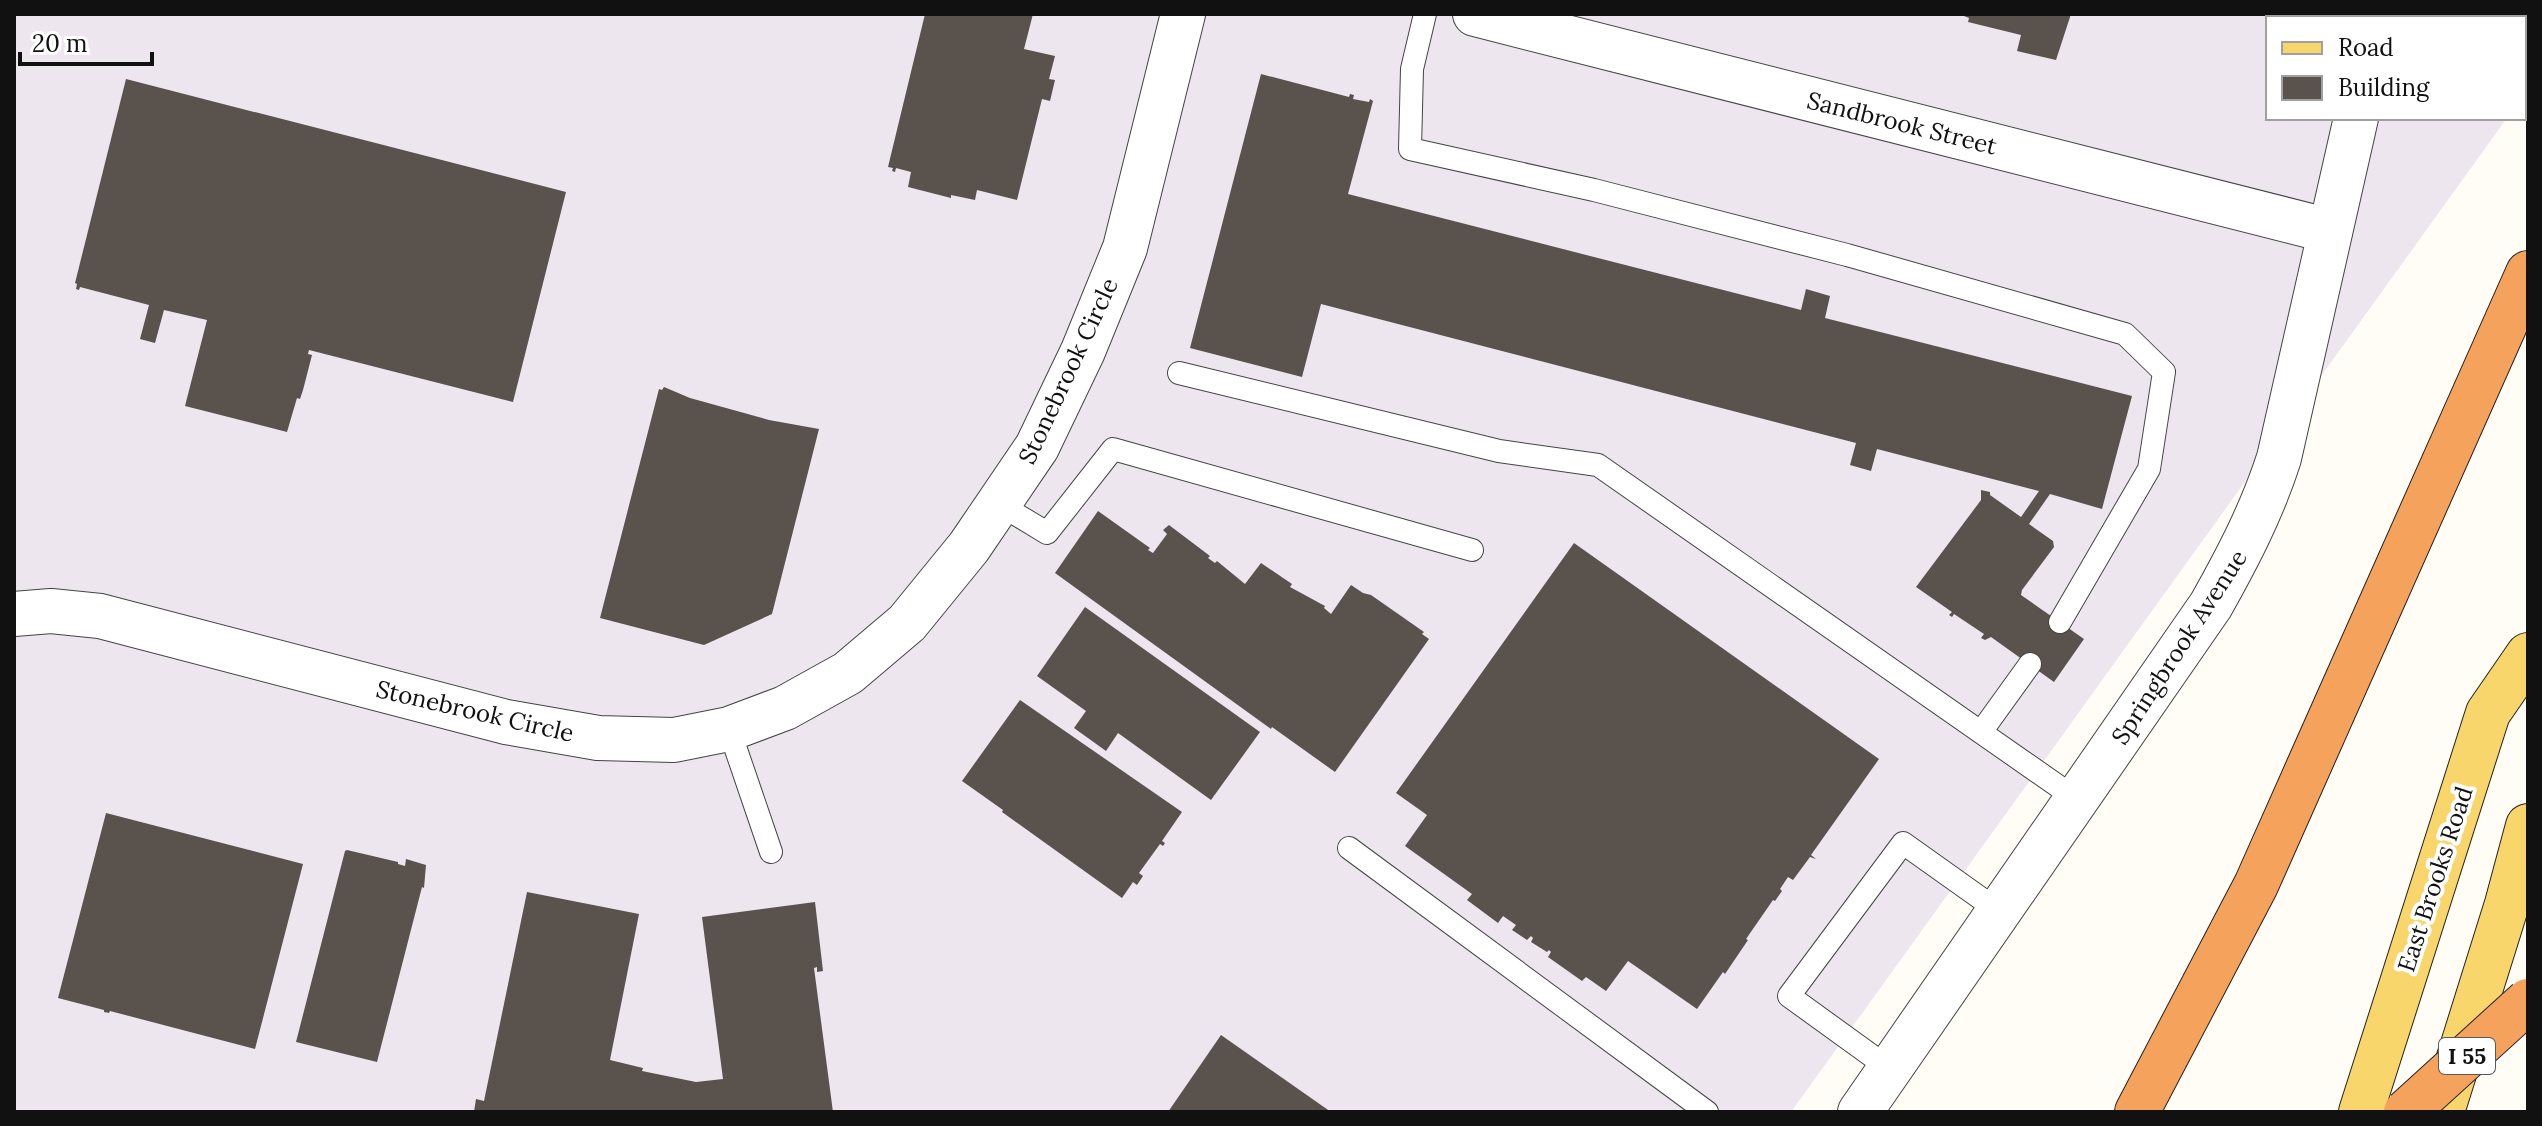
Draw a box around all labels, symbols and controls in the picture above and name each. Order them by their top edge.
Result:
scale bar [20,16,152,66]
legend [2266,16,2526,120]
text: 20 m [32,28,88,59]
text: Road [2338,32,2394,63]
text: Building [2338,72,2430,103]
street label: Sandbrook Street [1804,84,2001,162]
street label: Stonebrook Circle [1011,273,1125,469]
street label: Springbrook Avenue [2104,544,2254,750]
street label: Stonebrook Circle [373,673,577,749]
street label: East Brooks Road [2390,782,2480,976]
road number: I 55 [2439,1038,2495,1074]

